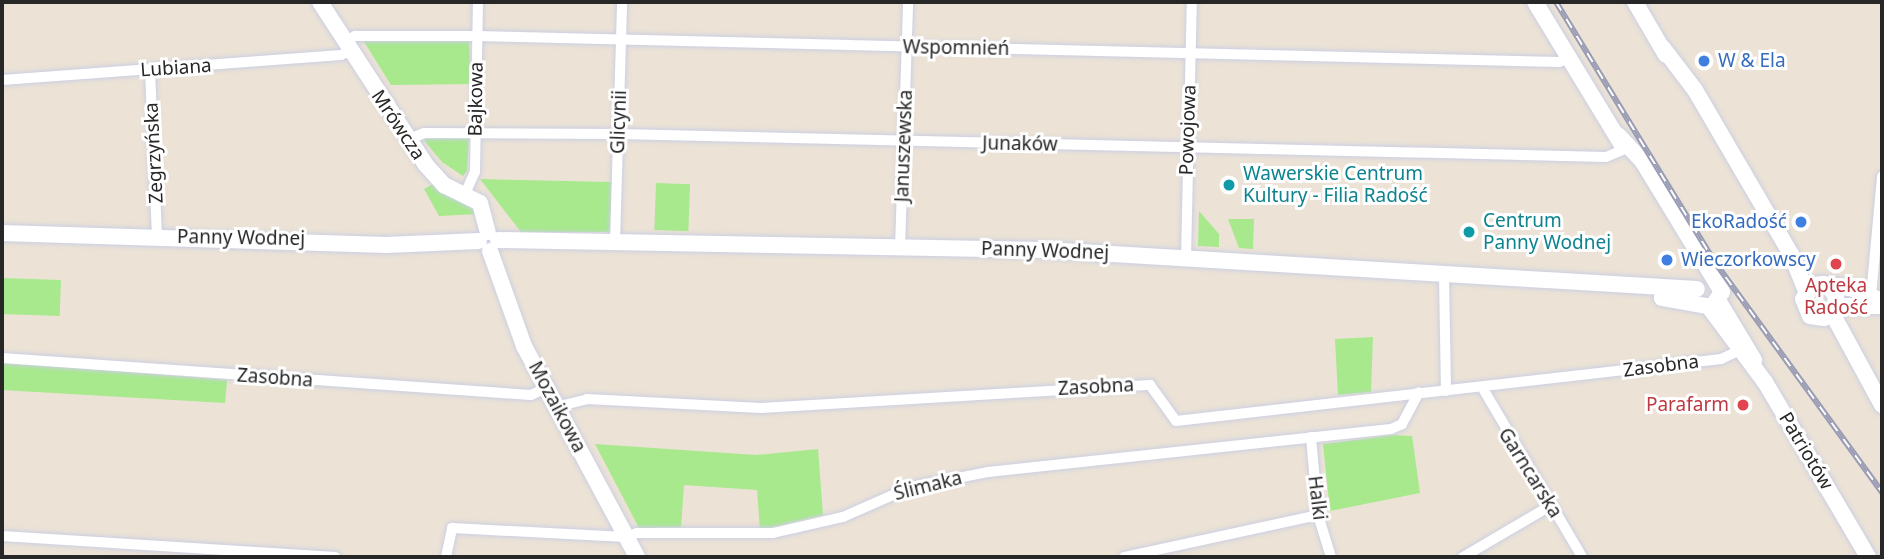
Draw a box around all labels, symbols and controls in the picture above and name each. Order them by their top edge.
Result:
street label: Wspomnień [902,36,1010,60]
place label: W & Ela [1718,50,1786,72]
marker: W & Ela [1696,53,1712,69]
street label: Lubiana [140,54,212,82]
street label: Bajkowa [464,61,488,137]
street label: Powojowa [1175,84,1201,176]
street label: Mrówcza [366,86,430,164]
street label: Januszewska [891,89,917,203]
street label: Glicynii [606,90,632,154]
street label: Zegrzyńska [140,102,168,204]
street label: Junaków [982,132,1058,156]
place label: Wawerskie Centrum Kultury - Filia Radość [1243,163,1428,207]
marker: Wawerskie Centrum Kultury - Filia Radość [1221,177,1237,193]
place label: Centrum Panny Wodnej [1483,210,1611,254]
place label: EkoRadość [1691,211,1787,233]
marker: EkoRadość [1793,214,1809,230]
marker: Centrum Panny Wodnej [1461,224,1477,240]
street label: Panny Wodnej [177,225,305,251]
street label: Panny Wodnej [981,237,1109,265]
place label: Wieczorkowscy [1681,249,1816,271]
marker: Wieczorkowscy [1659,252,1675,268]
marker: Apteka Radość [1828,256,1844,272]
place label: Apteka Radość [1804,275,1868,319]
street label: Zasobna [1622,350,1700,382]
street label: Mozaikowa [523,358,591,456]
street label: Zasobna [236,364,314,392]
street label: Zasobna [1057,374,1135,400]
place label: Parafarm [1646,394,1729,416]
marker: Parafarm [1735,397,1751,413]
street label: Patriotów [1774,408,1838,494]
street label: Garncarska [1493,424,1567,522]
street label: Ślimaka [892,467,964,505]
street label: Halki [1303,474,1331,522]

